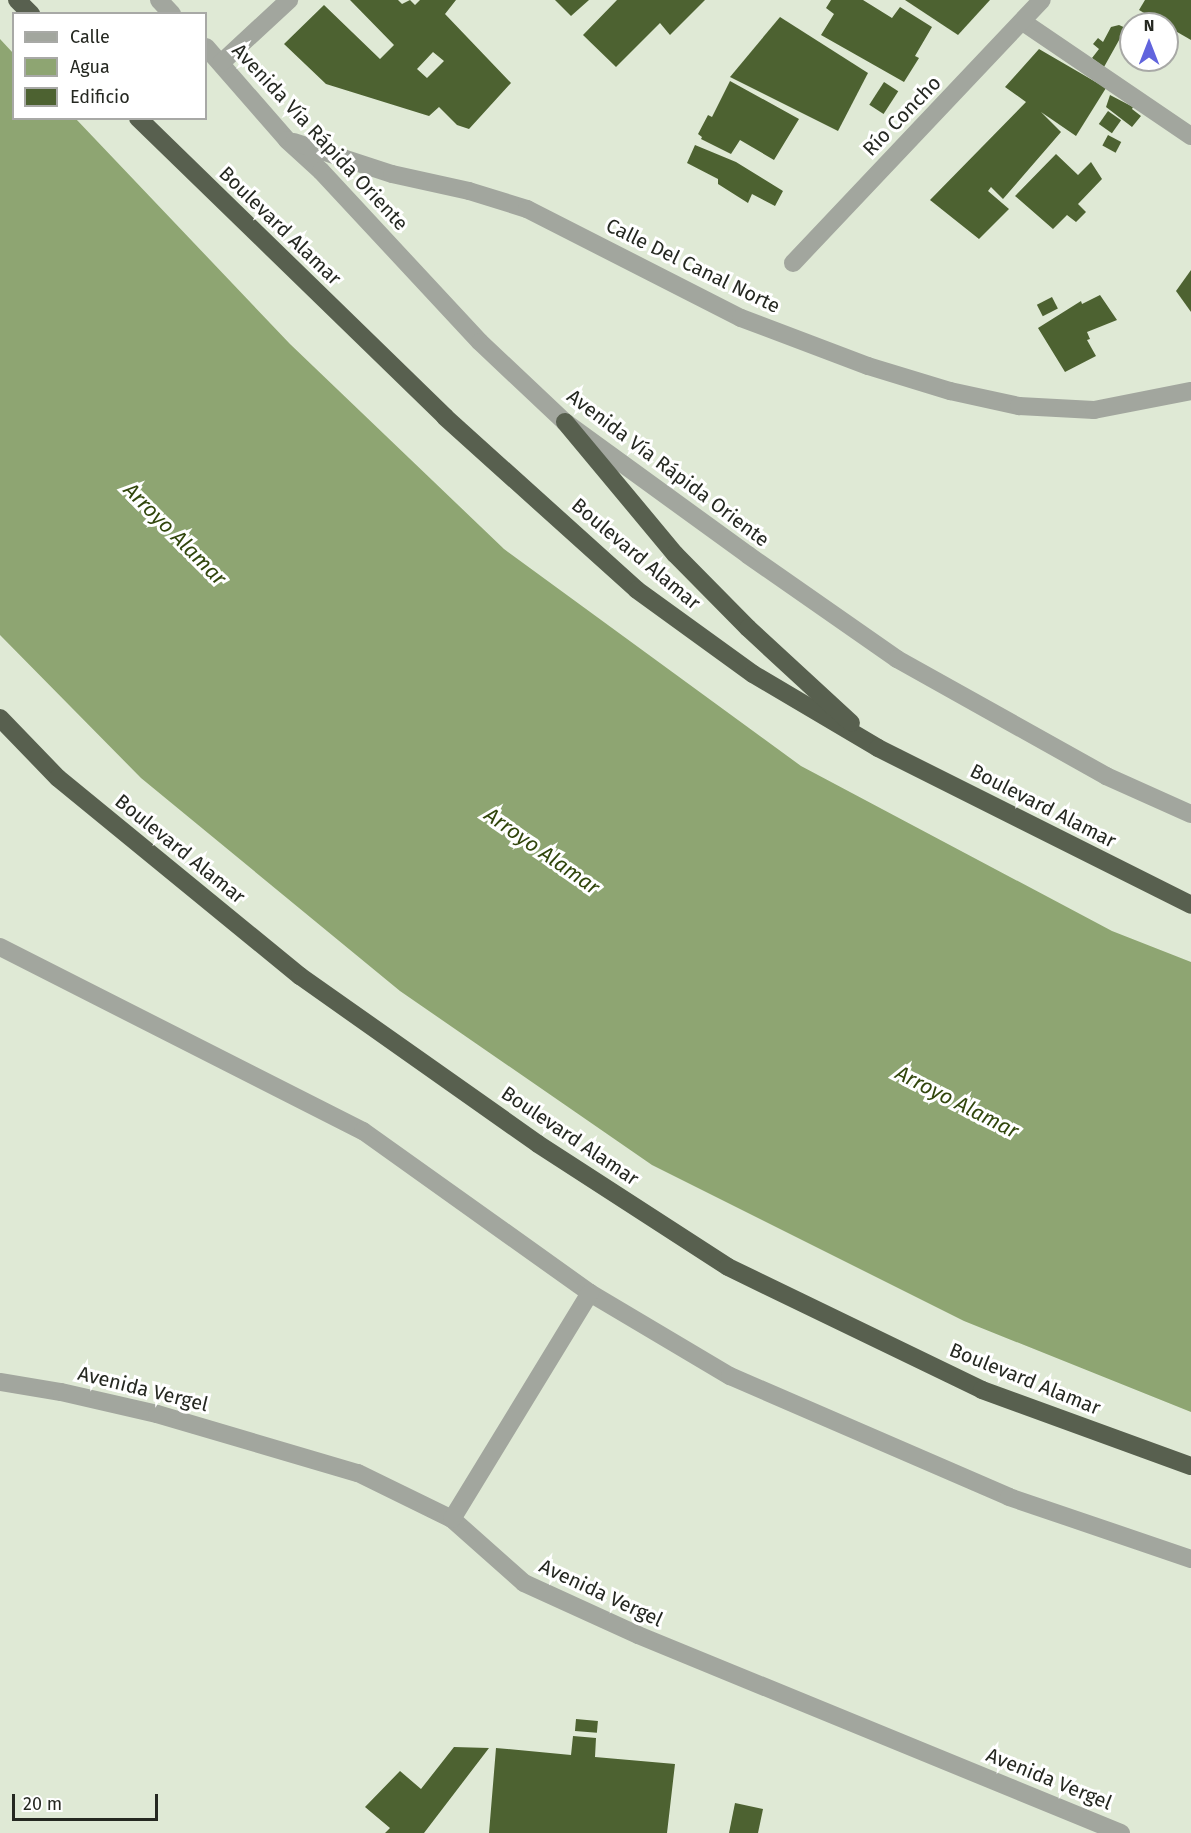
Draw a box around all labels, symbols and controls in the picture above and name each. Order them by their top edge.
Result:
legend [12,12,207,120]
north arrow [1119,12,1179,72]
text: N [1144,16,1154,35]
text: Calle [70,26,110,48]
street label: Avenida Vía Rápida Oriente [227,39,413,235]
text: Agua [70,56,110,78]
street label: Río Concho [858,71,946,161]
text: Edificio [70,86,130,108]
street label: Boulevard Alamar [214,162,346,290]
street label: Calle Del Canal Norte [602,213,784,319]
street label: Avenida Vía Rápida Oriente [562,384,774,552]
water label: Arroyo Alamar [119,478,231,590]
street label: Boulevard Alamar [567,493,705,615]
street label: Boulevard Alamar [966,759,1120,853]
street label: Boulevard Alamar [110,789,250,909]
water label: Arroyo Alamar [480,802,604,900]
water label: Arroyo Alamar [891,1060,1023,1144]
street label: Boulevard Alamar [497,1081,643,1191]
street label: Boulevard Alamar [946,1338,1104,1420]
street label: Avenida Vergel [75,1361,211,1417]
street label: Avenida Vergel [535,1554,667,1632]
street label: Avenida Vergel [983,1743,1115,1815]
scale bar [15,1782,160,1820]
text: 20 m [23,1793,62,1815]

